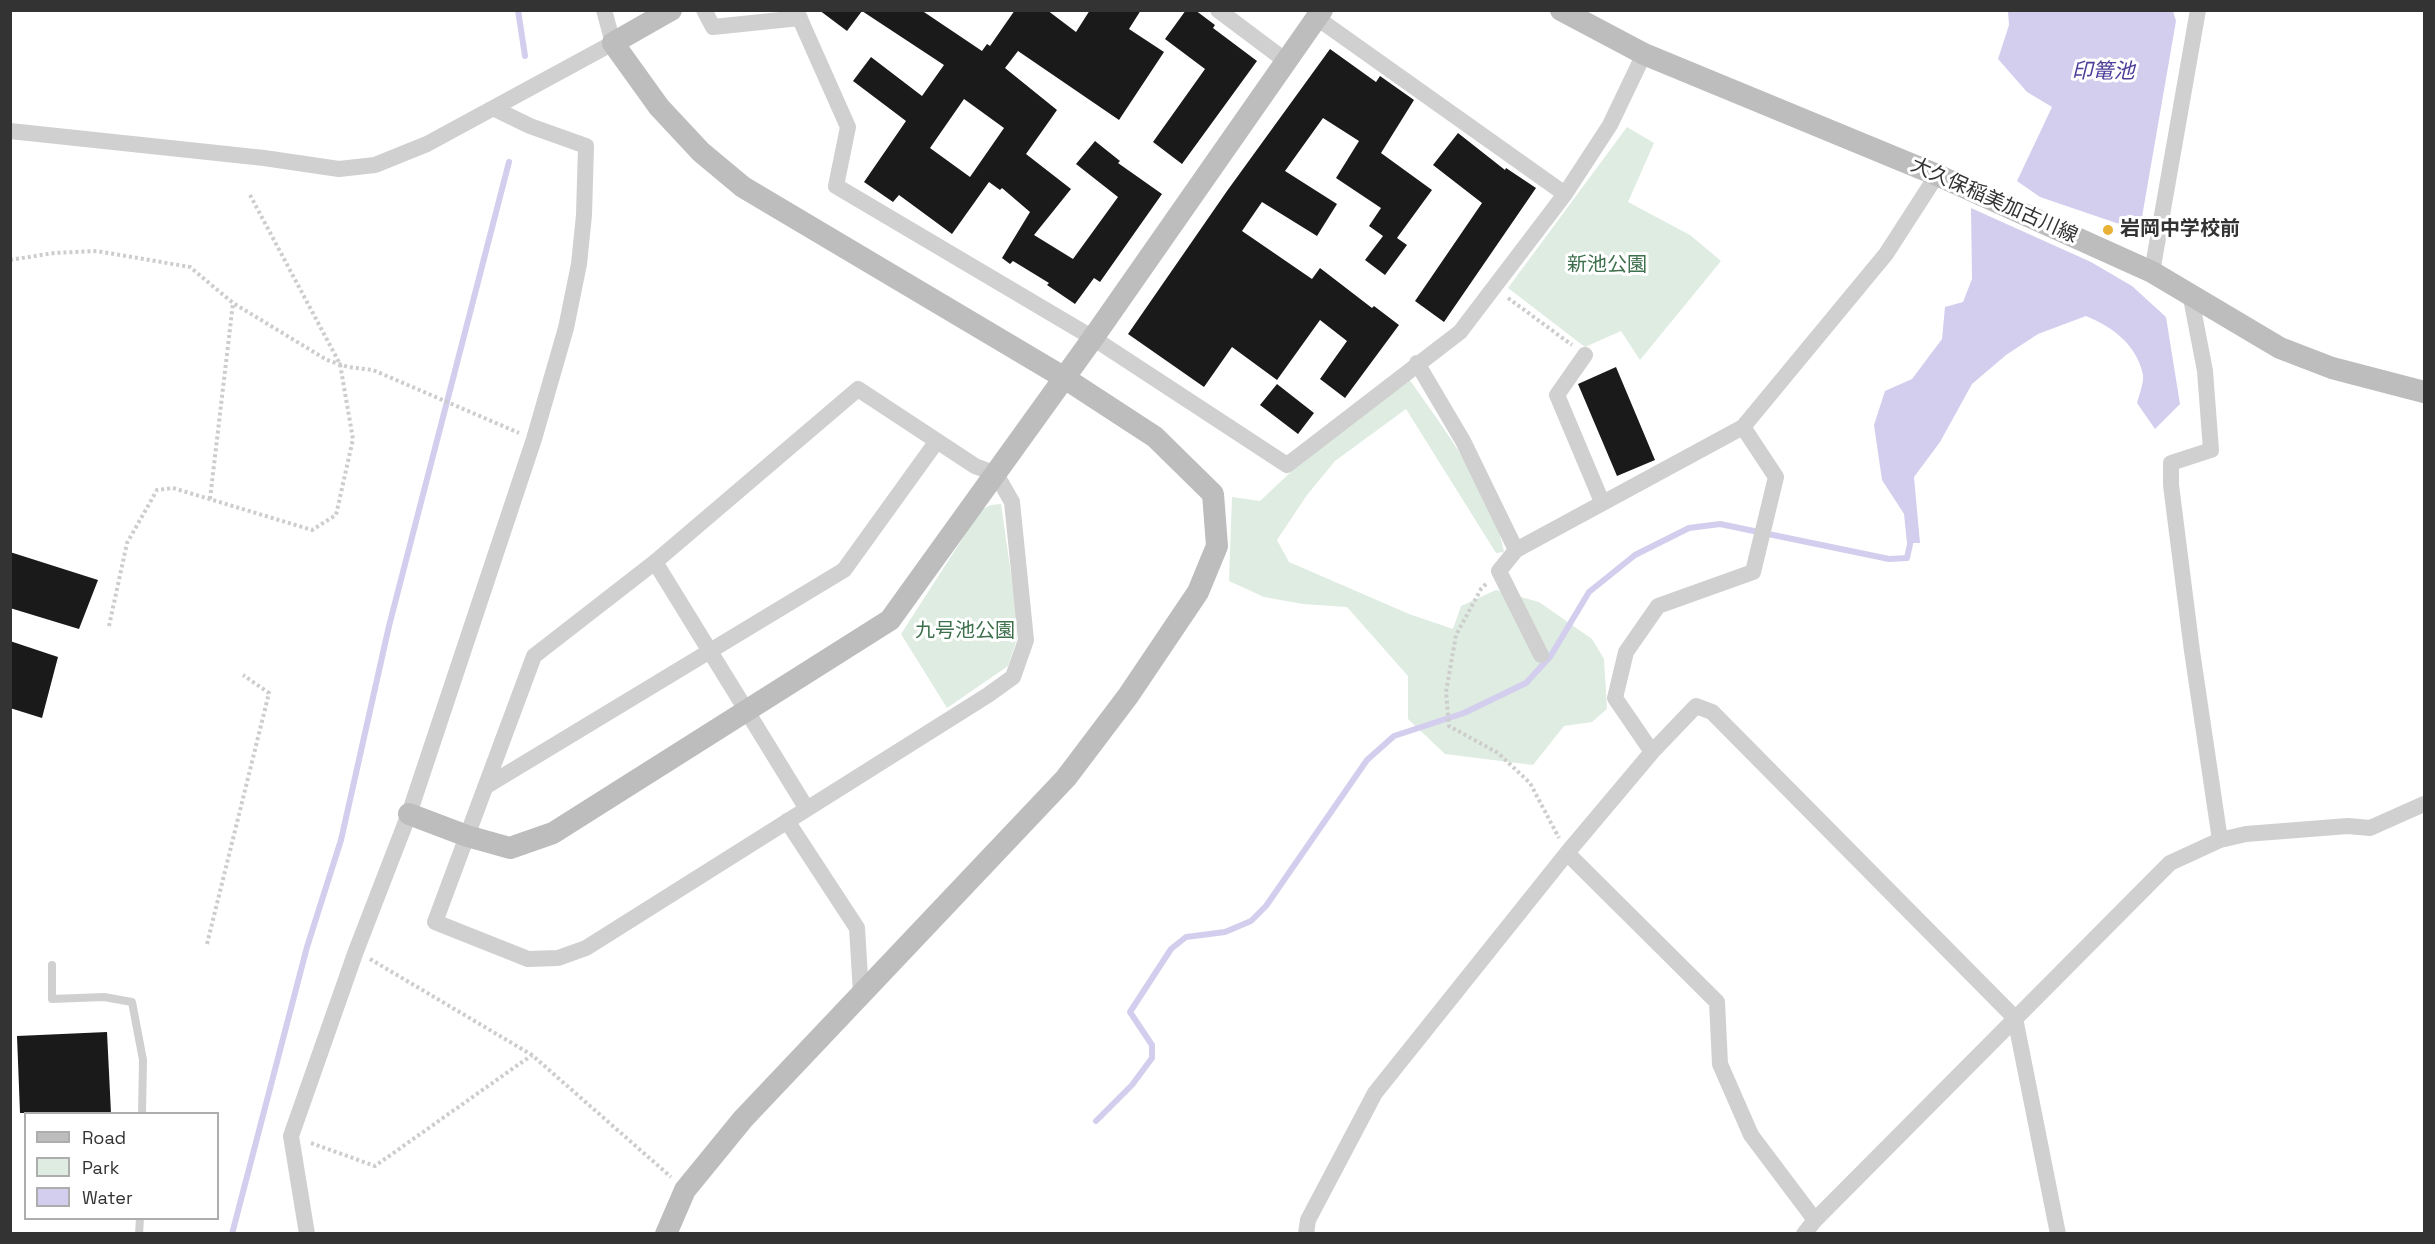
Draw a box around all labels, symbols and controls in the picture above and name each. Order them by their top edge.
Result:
water label: 印篭池 [2072,59,2134,85]
street label: 大久保稲美加古川線 [1907,153,2081,249]
place label: 岩岡中学校前 [2120,218,2240,242]
marker: 岩岡中学校前 [2101,223,2115,237]
park label: 新池公園 [1567,254,1647,278]
park label: 九号池公園 [915,620,1015,644]
legend [24,1112,219,1220]
text: Road [82,1126,126,1149]
text: Park [82,1156,119,1179]
text: Water [82,1186,133,1209]

